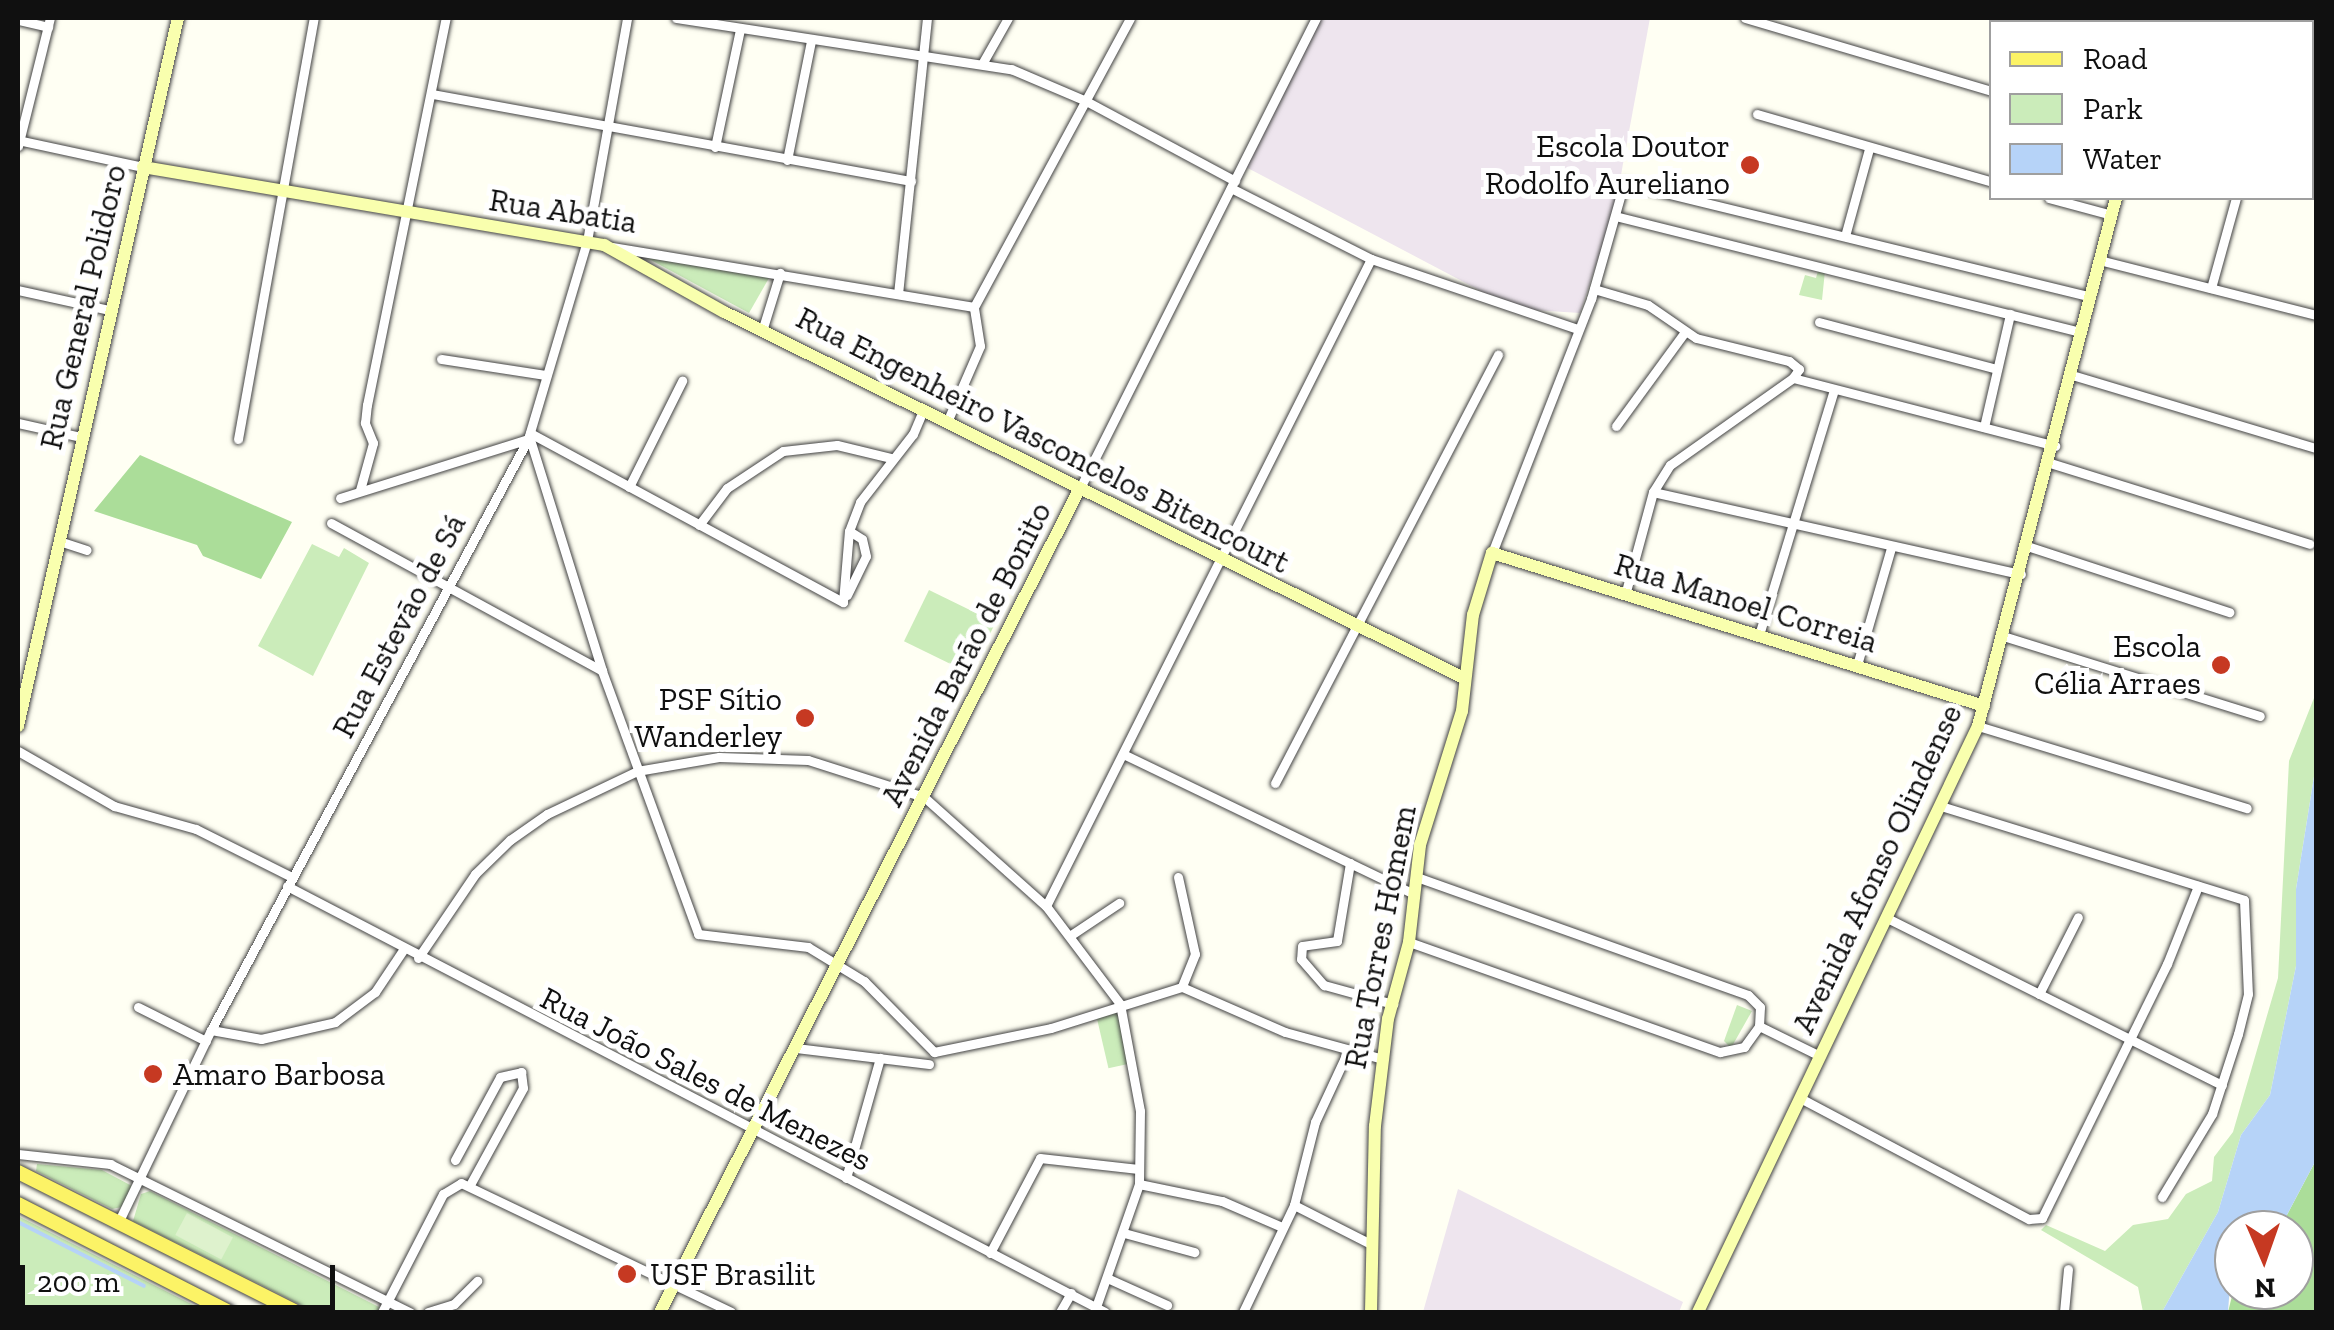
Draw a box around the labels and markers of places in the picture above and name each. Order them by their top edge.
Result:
place label: Escola Doutor Rodolfo Aureliano [1484,128,1730,203]
marker: Escola Doutor Rodolfo Aureliano [1739,154,1761,176]
place label: Escola Célia Arraes [2033,628,2201,703]
marker: Escola Célia Arraes [2210,654,2232,676]
place label: PSF Sítio Wanderley [635,681,782,756]
marker: PSF Sítio Wanderley [792,705,818,731]
place label: Amaro Barbosa [173,1055,385,1093]
marker: Amaro Barbosa [142,1063,164,1085]
place label: USF Brasilit [650,1255,816,1293]
marker: USF Brasilit [614,1261,640,1287]

